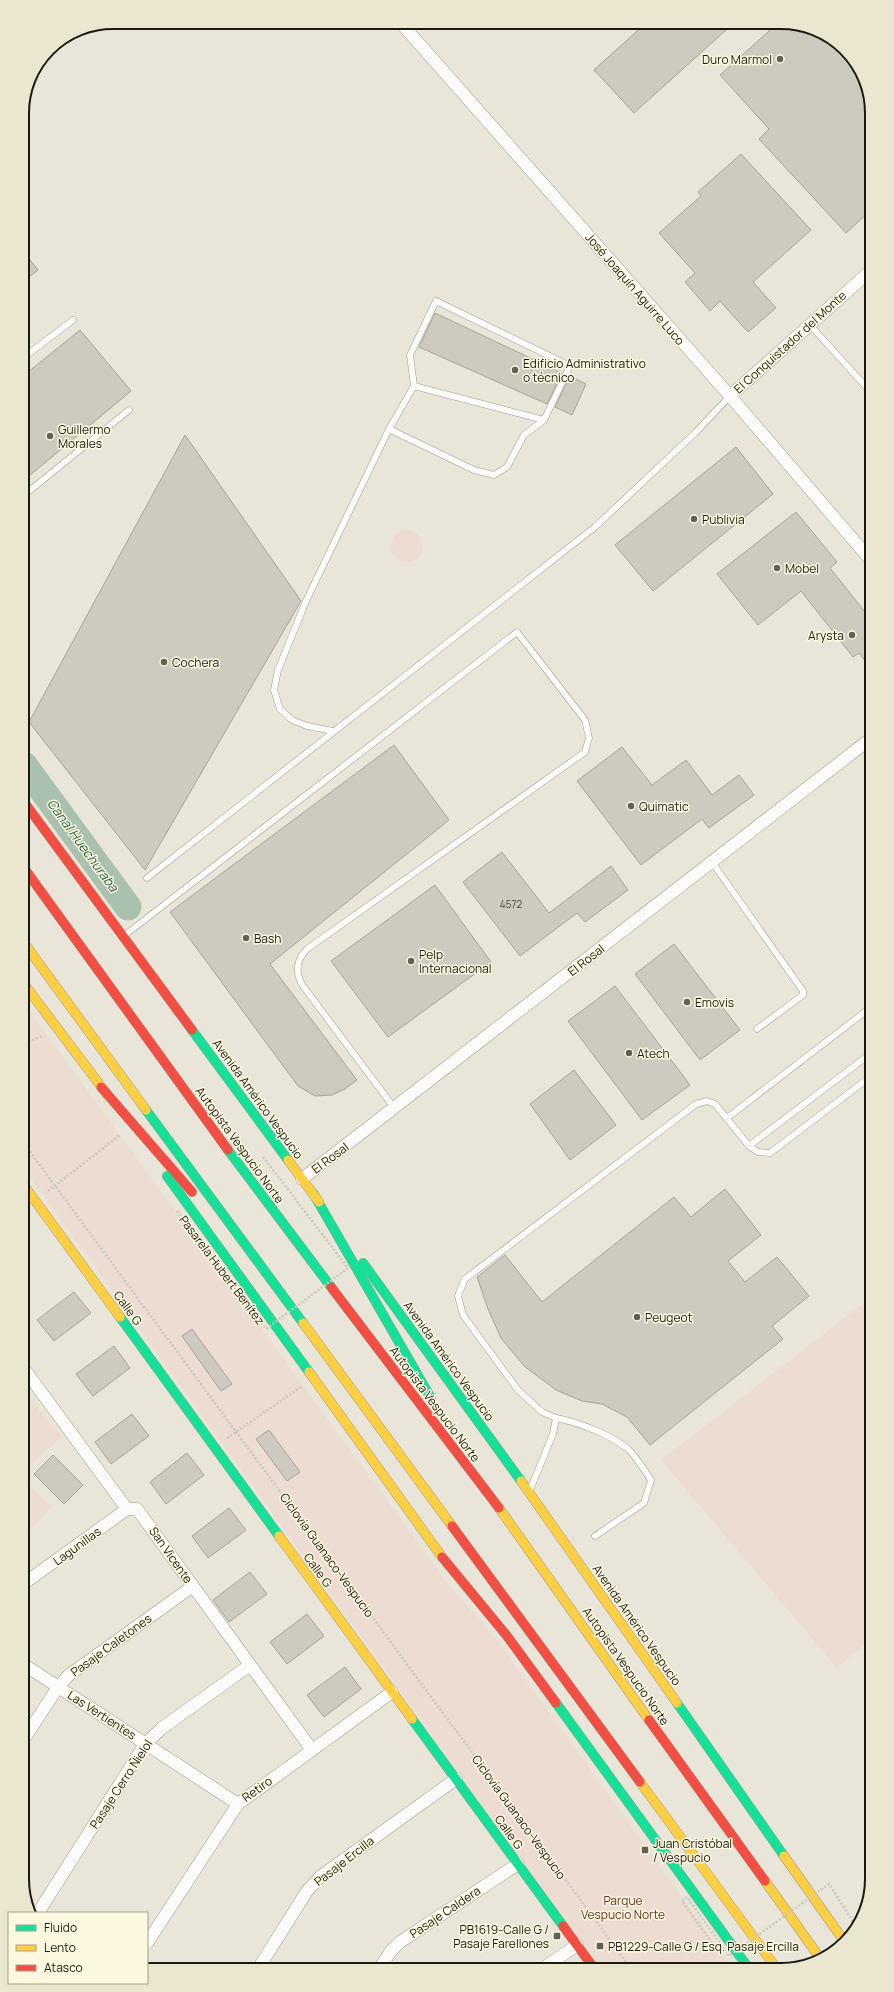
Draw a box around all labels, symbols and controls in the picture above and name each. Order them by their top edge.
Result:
place label: Duro Marmol [702,51,772,68]
marker: Duro Marmol [775,54,785,64]
street label: José Joaquín Aguirre Luco [581,229,689,349]
street label: El Conquistador del Monte [730,287,850,397]
place label: Edificio Administrativo o técnico [523,355,646,386]
marker: Edificio Administrativo o técnico [510,365,520,375]
place label: Guillermo Morales [58,421,111,452]
marker: Guillermo Morales [45,431,55,441]
place label: Publivia [702,511,745,528]
marker: Publivia [689,514,699,524]
place label: Mobel [785,560,819,577]
marker: Mobel [772,563,782,573]
place label: Arysta [808,627,844,644]
marker: Arysta [847,630,857,640]
place label: Cochera [172,654,219,671]
marker: Cochera [159,657,169,667]
water label: Canal Huechuraba [43,795,123,896]
place label: Quimatic [639,798,689,815]
marker: Quimatic [626,801,636,811]
house number: 4572 [500,897,522,911]
place label: Bash [254,930,281,947]
marker: Bash [241,933,251,943]
street label: El Rosal [564,940,608,980]
place label: Pelp Internacional [419,946,492,977]
marker: Pelp Internacional [406,956,416,966]
place label: Emovis [695,994,734,1011]
marker: Emovis [682,997,692,1007]
street label: Avenida Américo Vespucio [209,1036,307,1162]
place label: Atech [637,1045,670,1062]
marker: Atech [624,1048,634,1058]
street label: Autopista Vespucio Norte [192,1083,288,1207]
street label: El Rosal [308,1138,352,1178]
street label: Pasarela Hubert Benítez [175,1212,269,1328]
street label: Calle G [110,1287,147,1329]
street label: Avenida Américo Vespucio [400,1298,498,1424]
place label: Peugeot [645,1309,693,1326]
marker: Peugeot [632,1312,642,1322]
street label: Autopista Vespucio Norte [386,1343,484,1465]
street label: Ciclovía Guanaco-Vespucio [276,1489,378,1621]
street label: Lagunillas [50,1523,104,1569]
street label: San Vicente [145,1523,197,1587]
street label: Calle G [300,1549,337,1591]
street label: Avenida Américo Vespucio [589,1561,685,1689]
street label: Autopista Vespucio Norte [579,1604,673,1728]
street label: Pasaje Caletones [67,1610,155,1680]
street label: Las Vertientes [64,1686,140,1744]
street label: Pasaje Cerro Ñielol [86,1736,156,1832]
street label: Ciclovía Guanaco-Vespucio [468,1751,570,1883]
street label: Retiro [238,1772,276,1806]
street label: Calle G [491,1811,528,1853]
street label: Pasaje Ercilla [311,1832,377,1890]
place label: Juan Cristóbal / Vespucio [653,1835,732,1866]
marker: Juan Cristóbal / Vespucio [640,1845,650,1855]
street label: Pasaje Caldera [406,1882,484,1942]
park label: Parque Vespucio Norte [581,1892,665,1923]
legend [8,1912,148,1984]
text: Fluido [44,1919,77,1936]
place label: PB1619-Calle G / Pasaje Farellones [453,1921,549,1952]
marker: PB1619-Calle G / Pasaje Farellones [552,1931,562,1941]
place label: PB1229-Calle G / Esq. Pasaje Ercilla [608,1938,799,1955]
text: Lento [44,1939,76,1956]
marker: PB1229-Calle G / Esq. Pasaje Ercilla [595,1941,605,1951]
text: Atasco [44,1959,83,1976]

